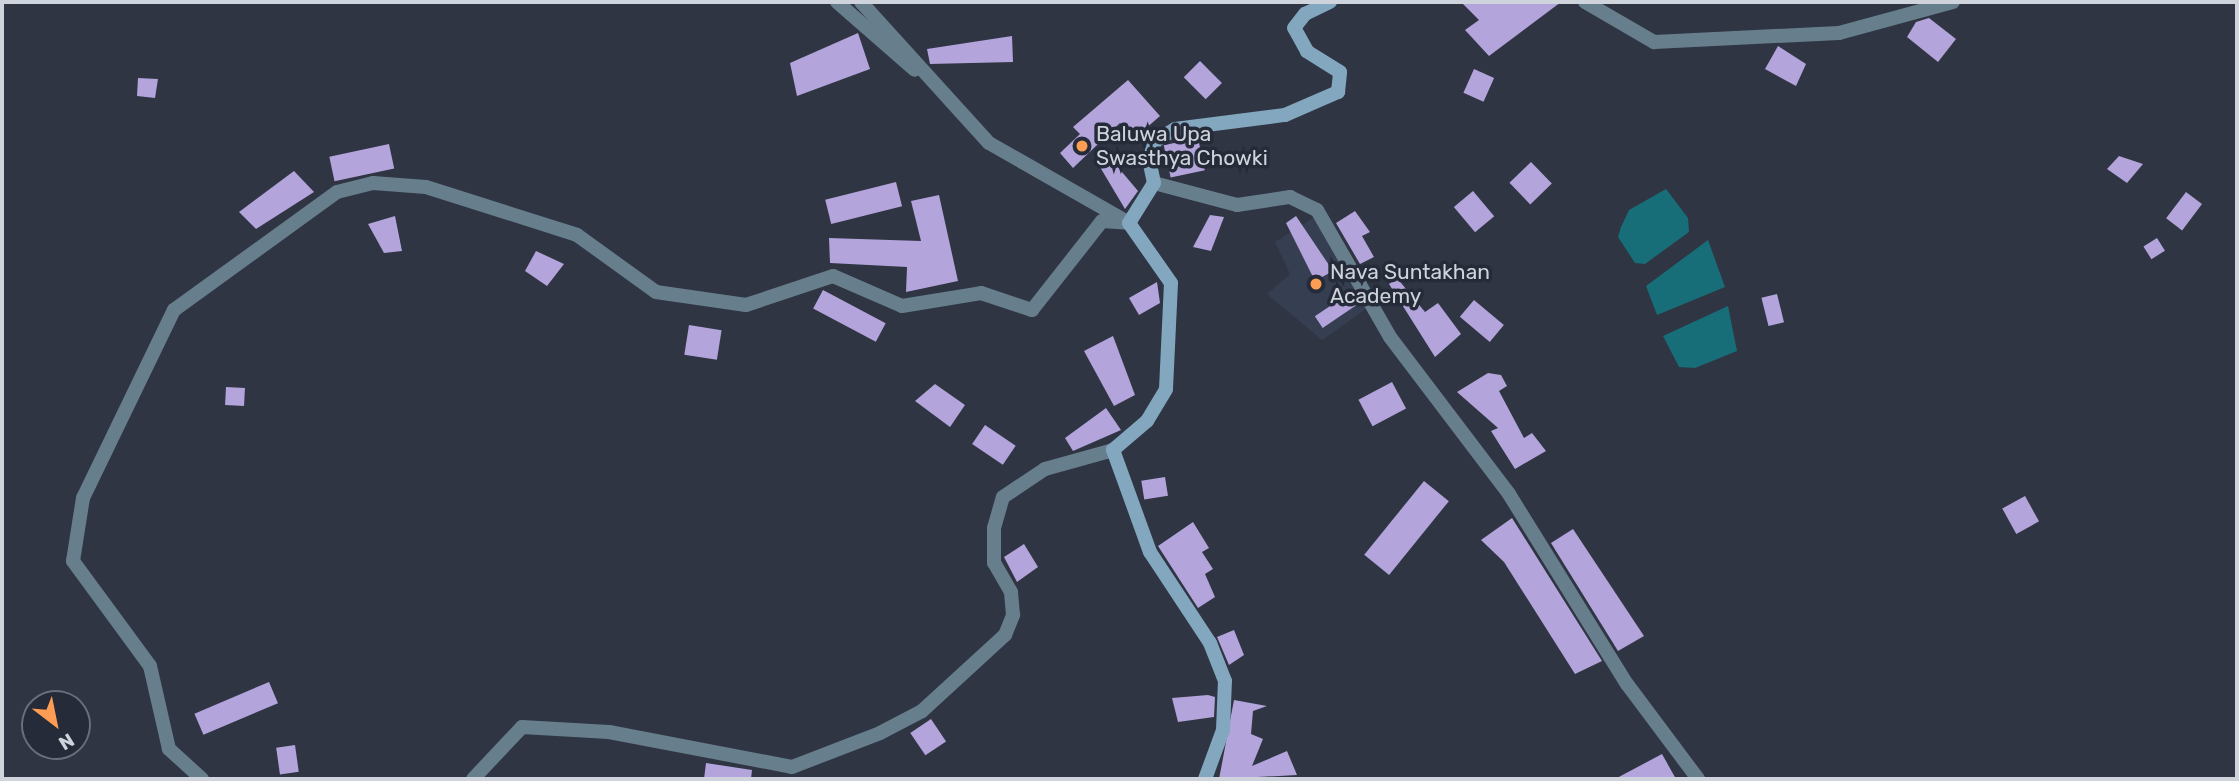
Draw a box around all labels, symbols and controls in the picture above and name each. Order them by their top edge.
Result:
place label: Baluwa Upa Swasthya Chowki [1096,121,1268,171]
marker: Baluwa Upa Swasthya Chowki [1074,138,1090,154]
place label: Nava Suntakhan Academy [1330,259,1490,309]
marker: Nava Suntakhan Academy [1308,276,1324,292]
north arrow [21,690,91,760]
text: N [54,728,78,755]

